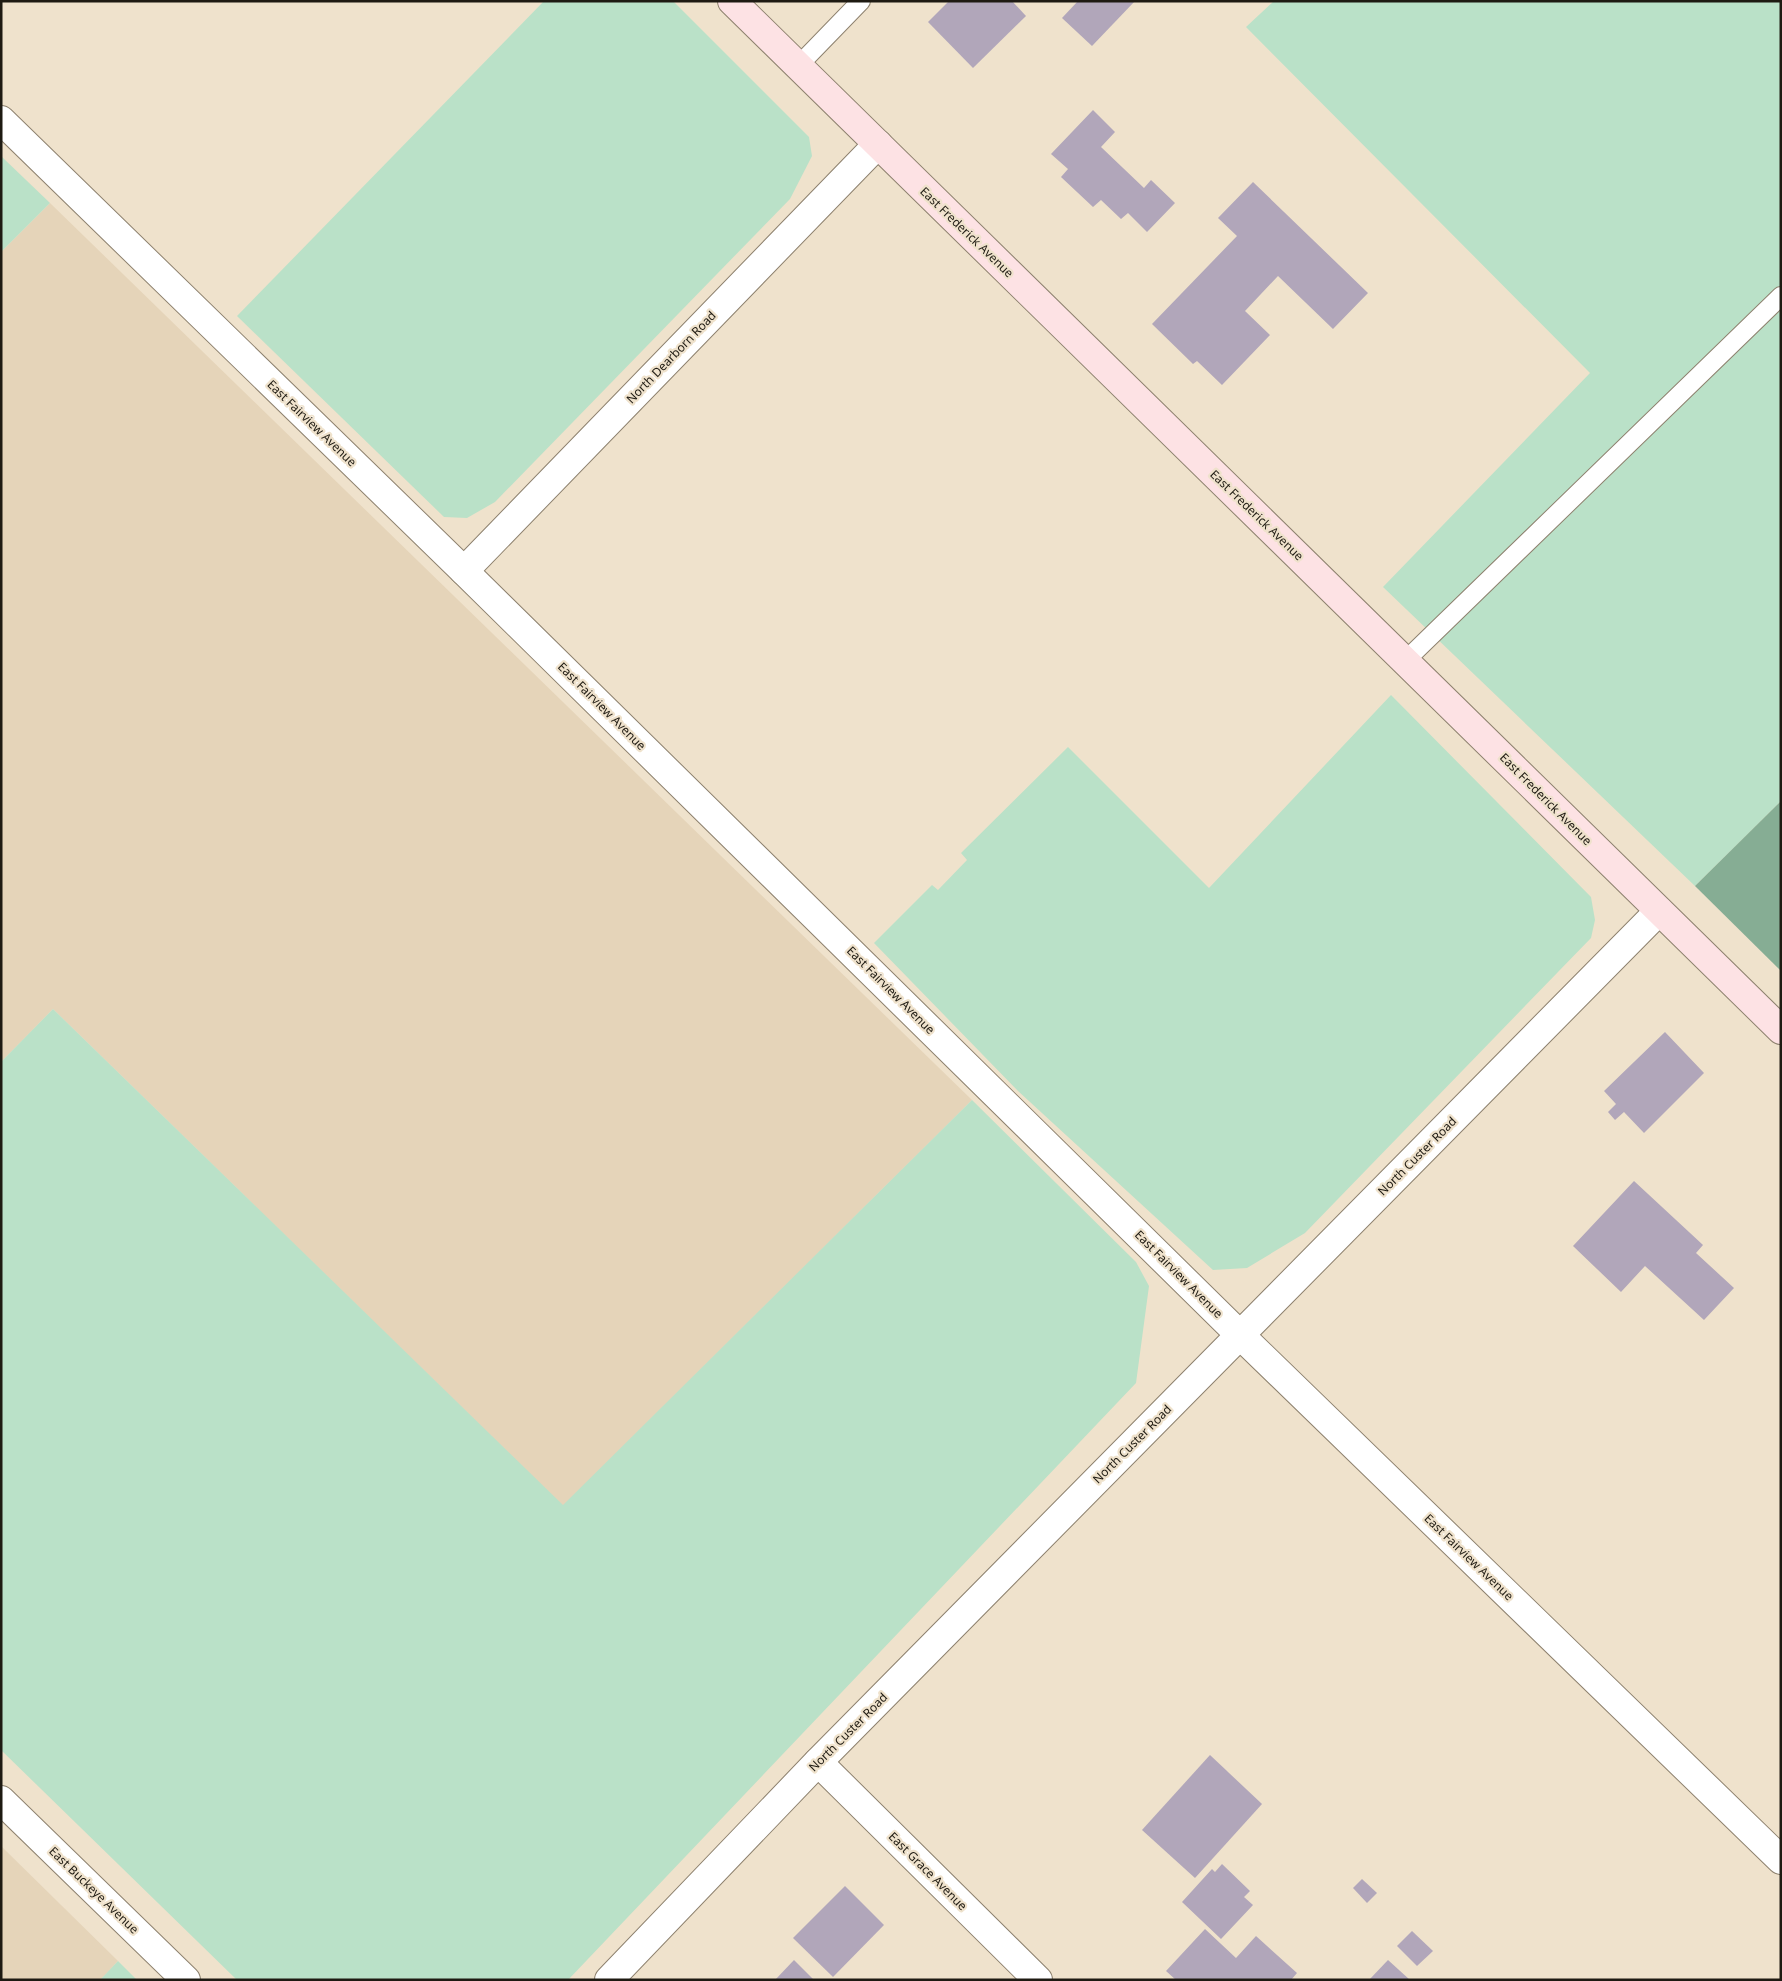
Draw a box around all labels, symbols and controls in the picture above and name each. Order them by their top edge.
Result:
street label: East Frederick Avenue [917,183,1018,281]
street label: North Dearborn Road [622,307,720,407]
street label: East Fairview Avenue [264,376,361,470]
street label: East Frederick Avenue [1207,466,1308,564]
street label: East Fairview Avenue [554,658,650,754]
street label: East Frederick Avenue [1496,749,1596,849]
street label: East Fairview Avenue [843,942,939,1038]
street label: North Custer Road [1374,1113,1460,1199]
street label: East Fairview Avenue [1131,1226,1227,1322]
street label: North Custer Road [1089,1401,1175,1487]
street label: East Fairview Avenue [1421,1510,1518,1604]
street label: North Custer Road [805,1689,891,1775]
street label: East Grace Avenue [885,1828,971,1914]
street label: East Buckeye Avenue [45,1843,143,1937]

